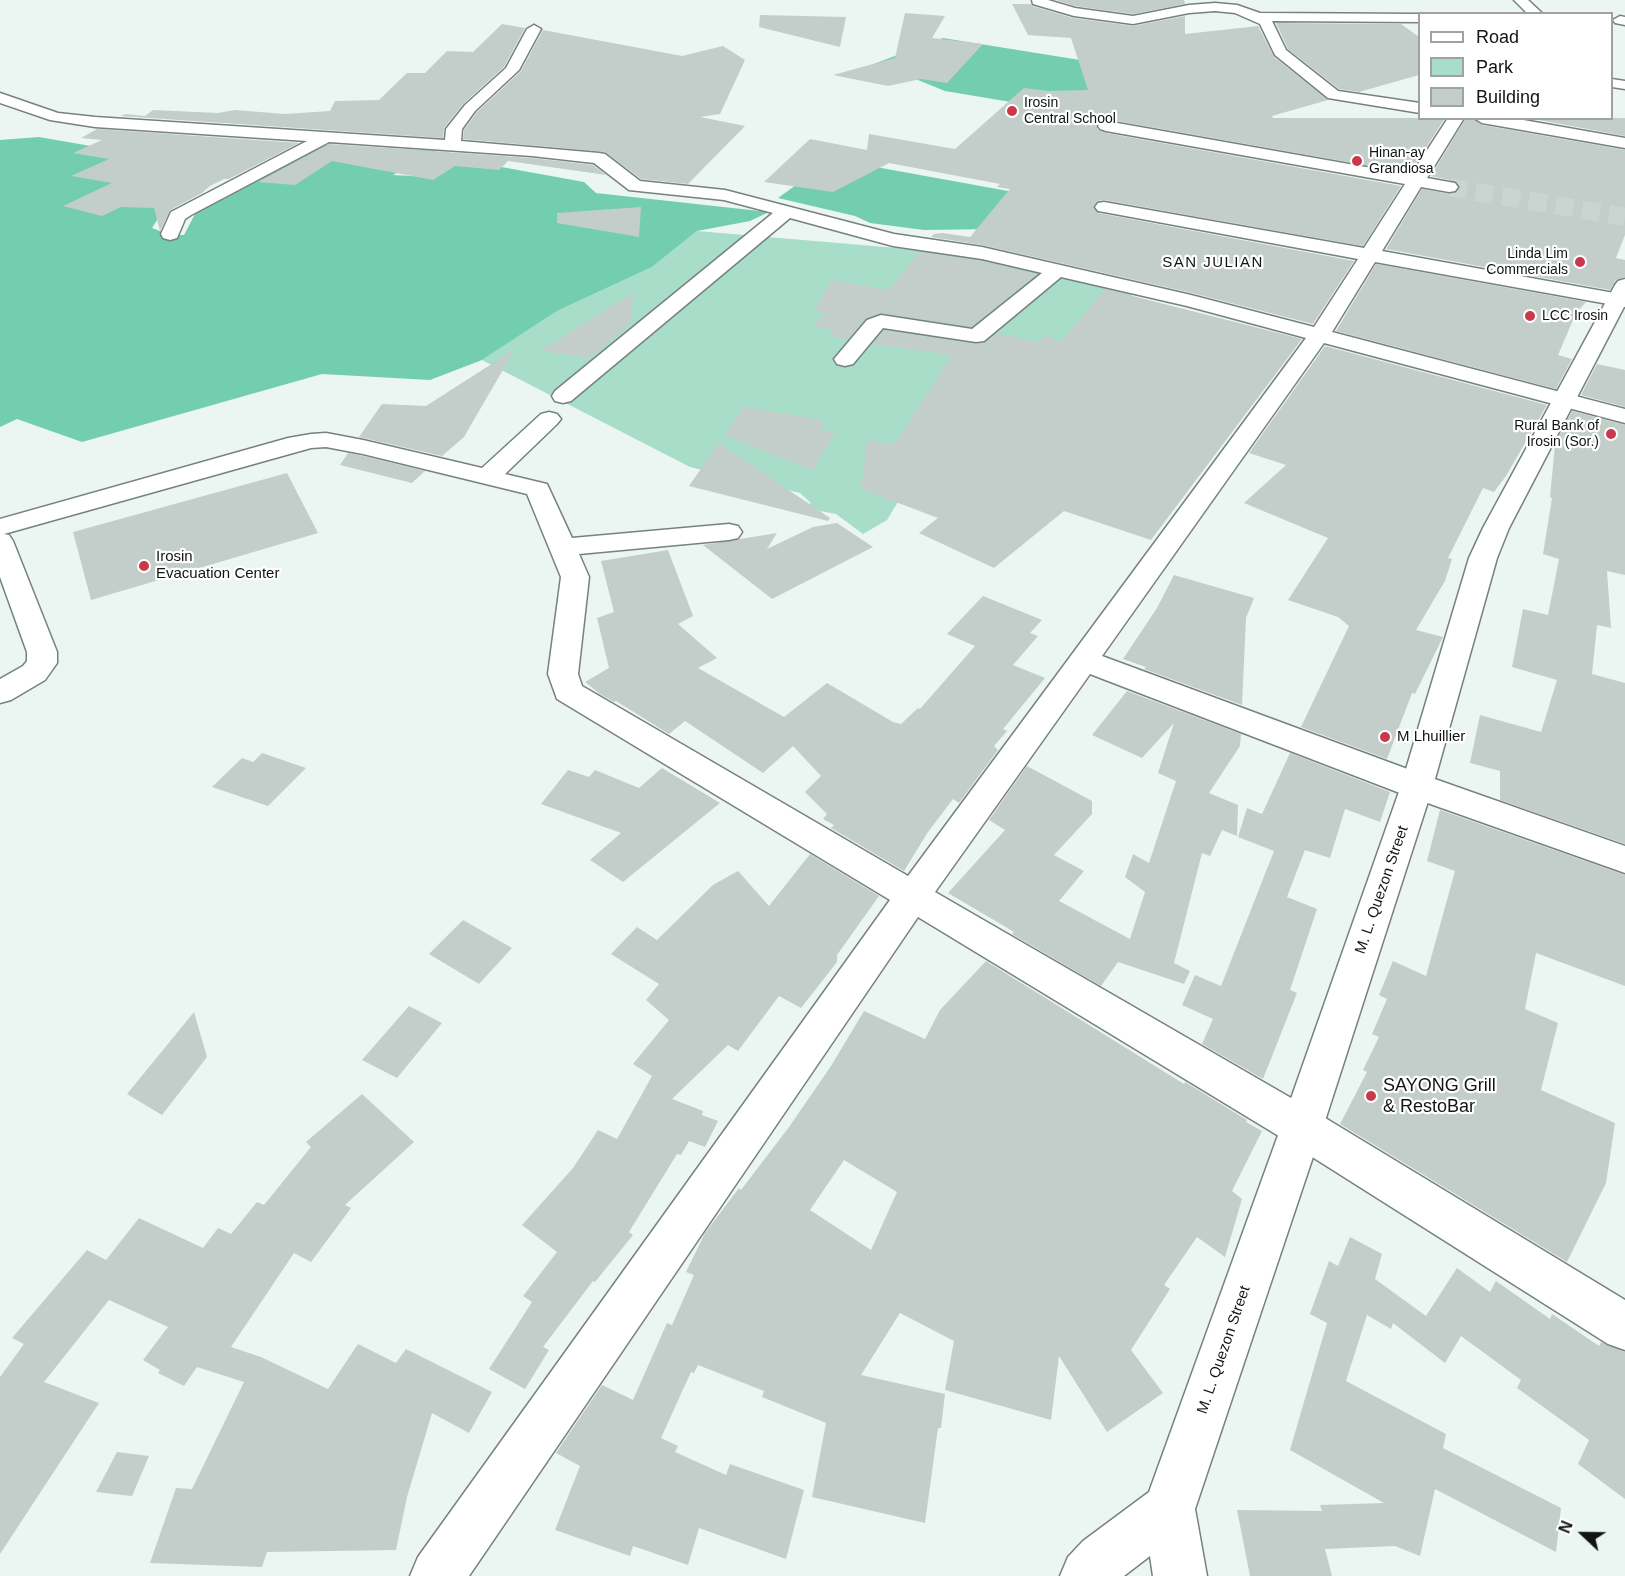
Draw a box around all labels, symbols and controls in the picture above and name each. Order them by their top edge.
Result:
legend [1418,12,1613,120]
text: Road [1476,27,1519,47]
text: Park [1476,57,1513,77]
text: Building [1476,87,1540,107]
place label: Irosin Central School [1024,95,1116,128]
marker: Irosin Central School [1005,104,1019,118]
place label: Hinan-ay Grandiosa [1369,145,1434,178]
marker: Hinan-ay Grandiosa [1350,154,1364,168]
place label: Linda Lim Commercials [1486,246,1568,278]
district label: SAN JULIAN [1162,254,1264,272]
marker: Linda Lim Commercials [1573,255,1587,269]
place label: LCC Irosin [1542,308,1608,324]
marker: LCC Irosin [1523,309,1537,323]
place label: Rural Bank of Irosin (Sor.) [1514,418,1599,450]
marker: Rural Bank of Irosin (Sor.) [1604,427,1618,441]
place label: Irosin Evacuation Center [156,548,279,583]
marker: Irosin Evacuation Center [137,559,151,573]
place label: M Lhuillier [1397,728,1465,746]
marker: M Lhuillier [1378,730,1392,744]
street label: M. L. Quezon Street [1352,824,1412,956]
place label: SAYONG Grill & RestoBar [1383,1075,1496,1118]
marker: SAYONG Grill & RestoBar [1364,1089,1378,1103]
street label: M. L. Quezon Street [1194,1284,1254,1416]
north arrow [1553,1504,1613,1564]
text: N [1556,1519,1576,1536]

